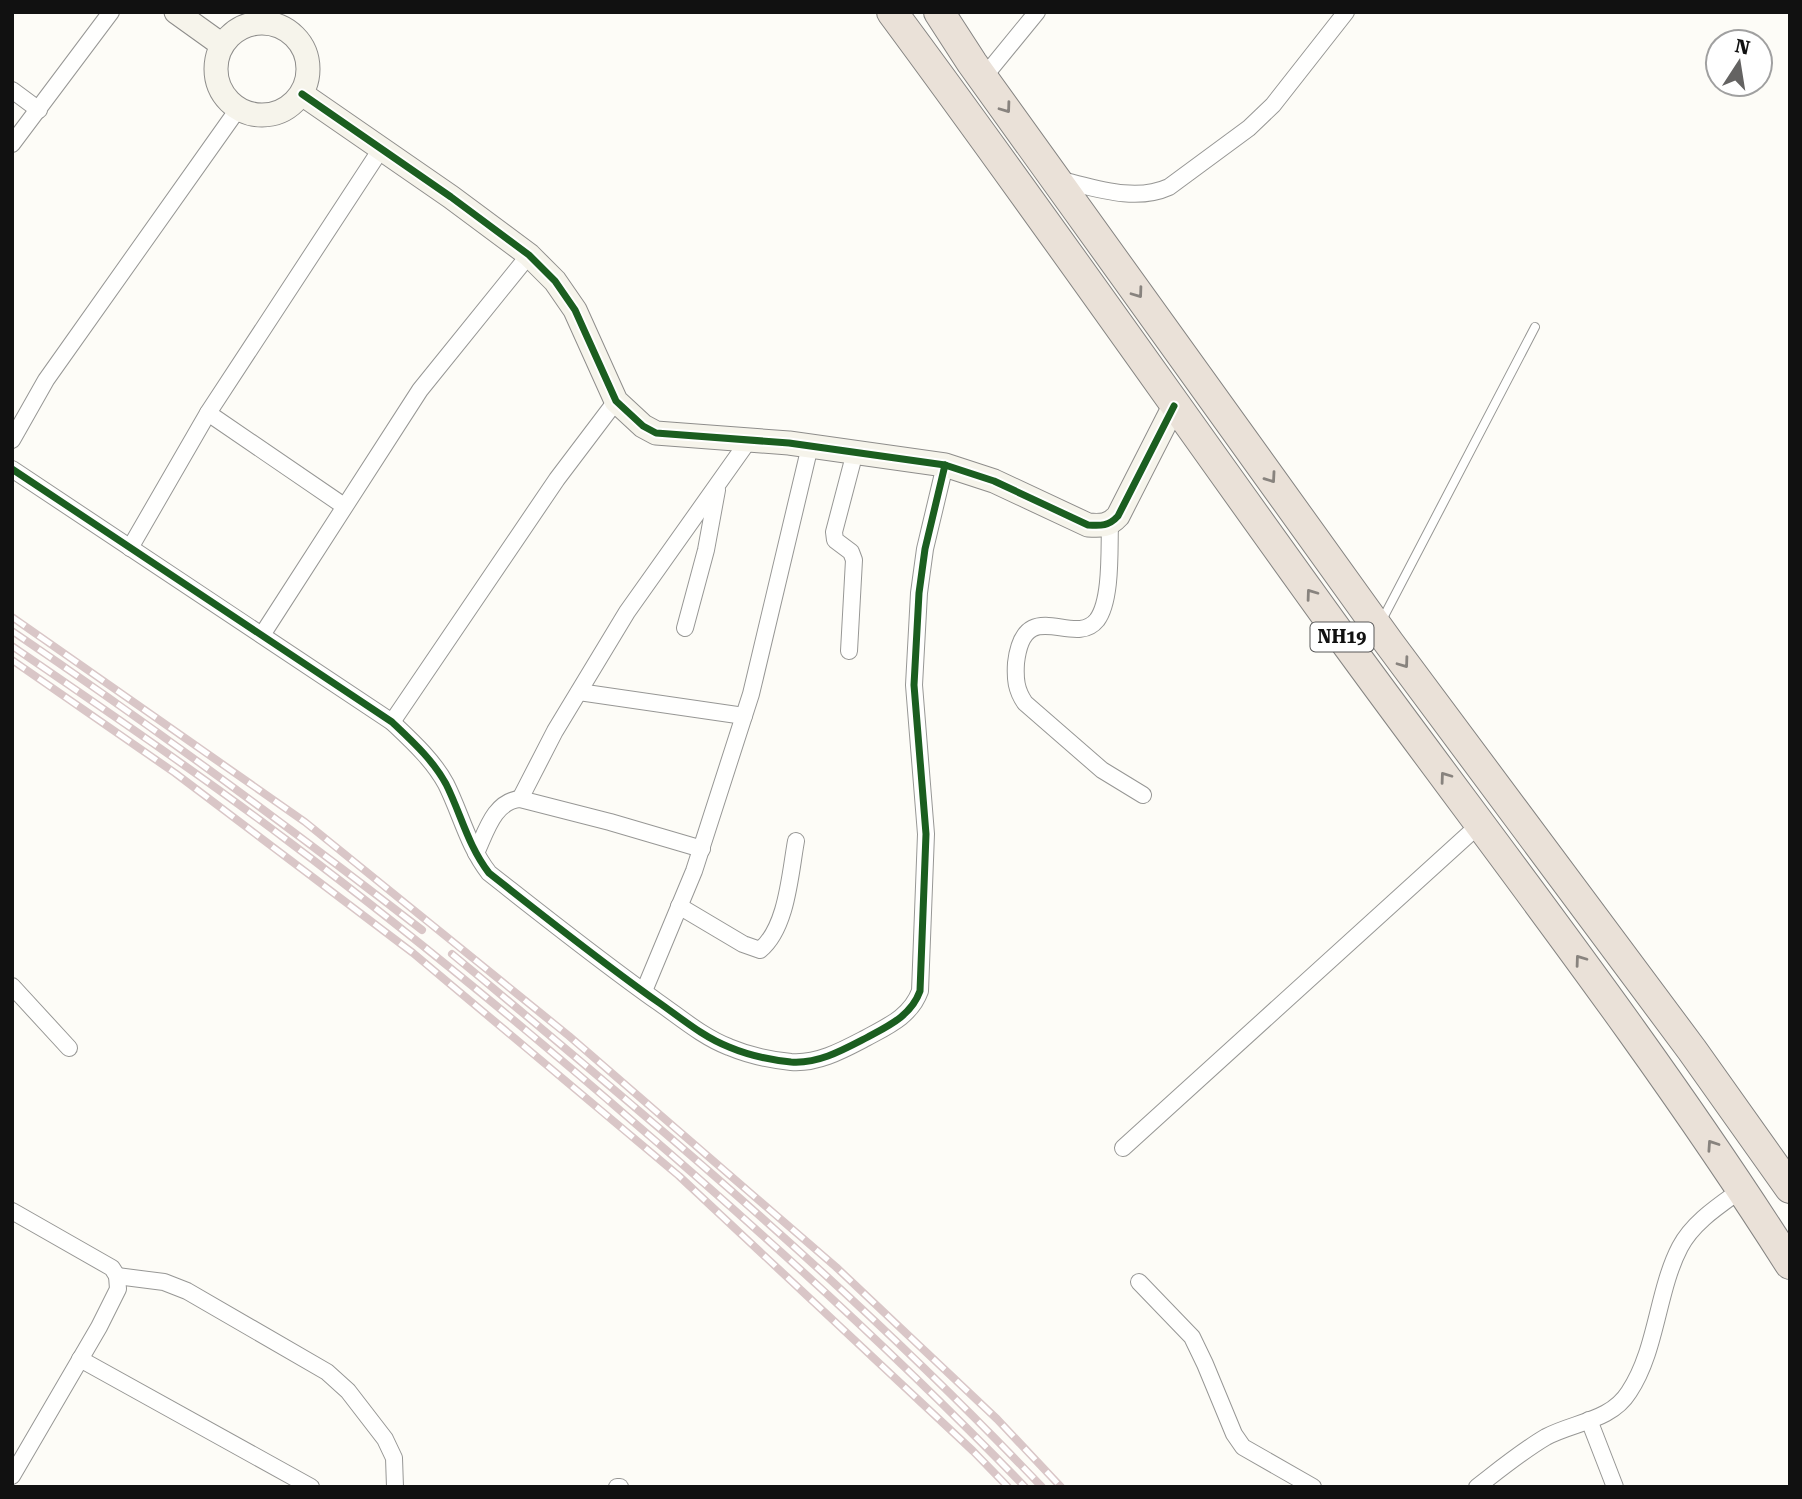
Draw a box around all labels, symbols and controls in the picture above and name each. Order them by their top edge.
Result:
north arrow [1704,28,1774,98]
text: N [1733,34,1752,60]
one-way arrow [998,100,1010,113]
one-way arrow [1130,285,1142,298]
one-way arrow [1263,470,1275,483]
one-way arrow [1307,589,1319,602]
road number: NH19 [1310,622,1374,652]
one-way arrow [1395,655,1408,668]
one-way arrow [1441,772,1454,785]
one-way arrow [1576,955,1589,968]
one-way arrow [1707,1140,1720,1153]

